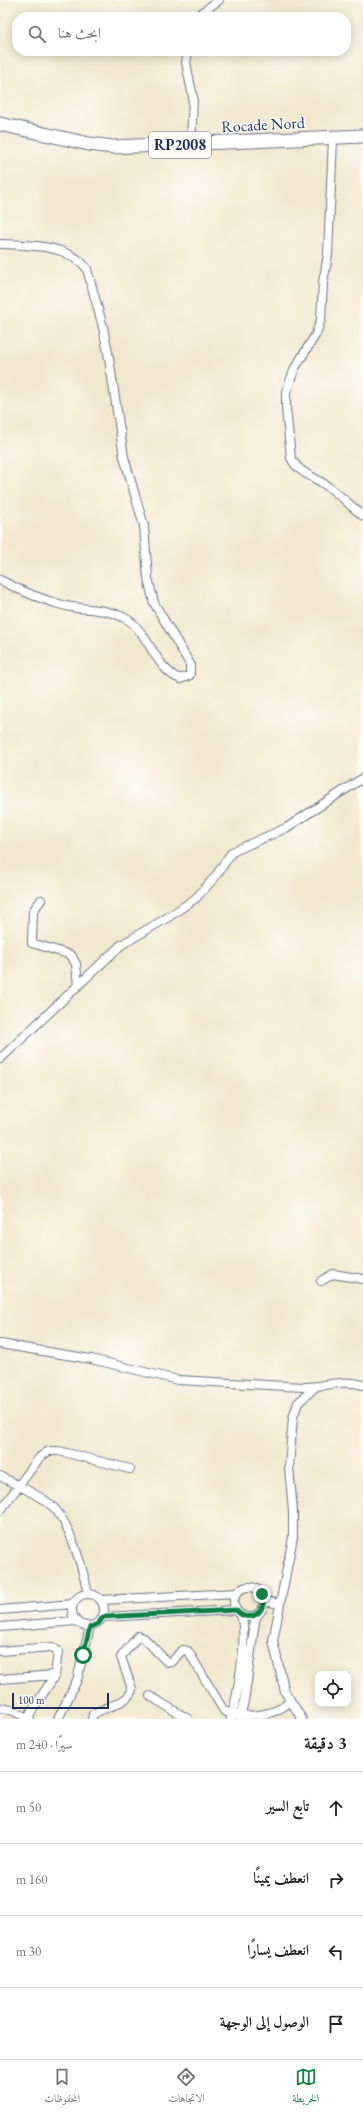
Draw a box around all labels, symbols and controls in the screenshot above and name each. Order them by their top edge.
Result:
search box [12,12,351,56]
icon: search [26,23,48,45]
text: ابحث هنا [58,23,101,42]
street label: Rocade Nord [221,112,306,137]
road number: RP2008 [149,132,211,158]
route end [253,1585,271,1603]
route start [74,1646,92,1664]
map controls [315,1671,351,1707]
button: locate [315,1671,351,1707]
scale bar [12,1691,109,1710]
text: 100 m [18,1693,45,1707]
text: 3 دقيقة [304,1732,347,1754]
text: سيرًا · 240 m [16,1736,73,1753]
text: تابع السير [266,1796,309,1815]
icon: ahead [325,1797,347,1819]
text: 50 m [16,1799,41,1816]
text: انعطف يمينًا [253,1868,309,1887]
icon: right [325,1869,347,1891]
text: 160 m [16,1871,47,1888]
text: انعطف يسارًا [247,1940,309,1959]
icon: left [325,1941,347,1963]
text: 30 m [16,1943,41,1960]
text: الوصول إلى الوجهة [220,2012,309,2031]
icon: arrive [325,2013,347,2035]
tab: المحفوظات [44,2066,80,2109]
tab: الاتجاهات [168,2066,205,2109]
tab: الخريطة [292,2066,319,2109]

